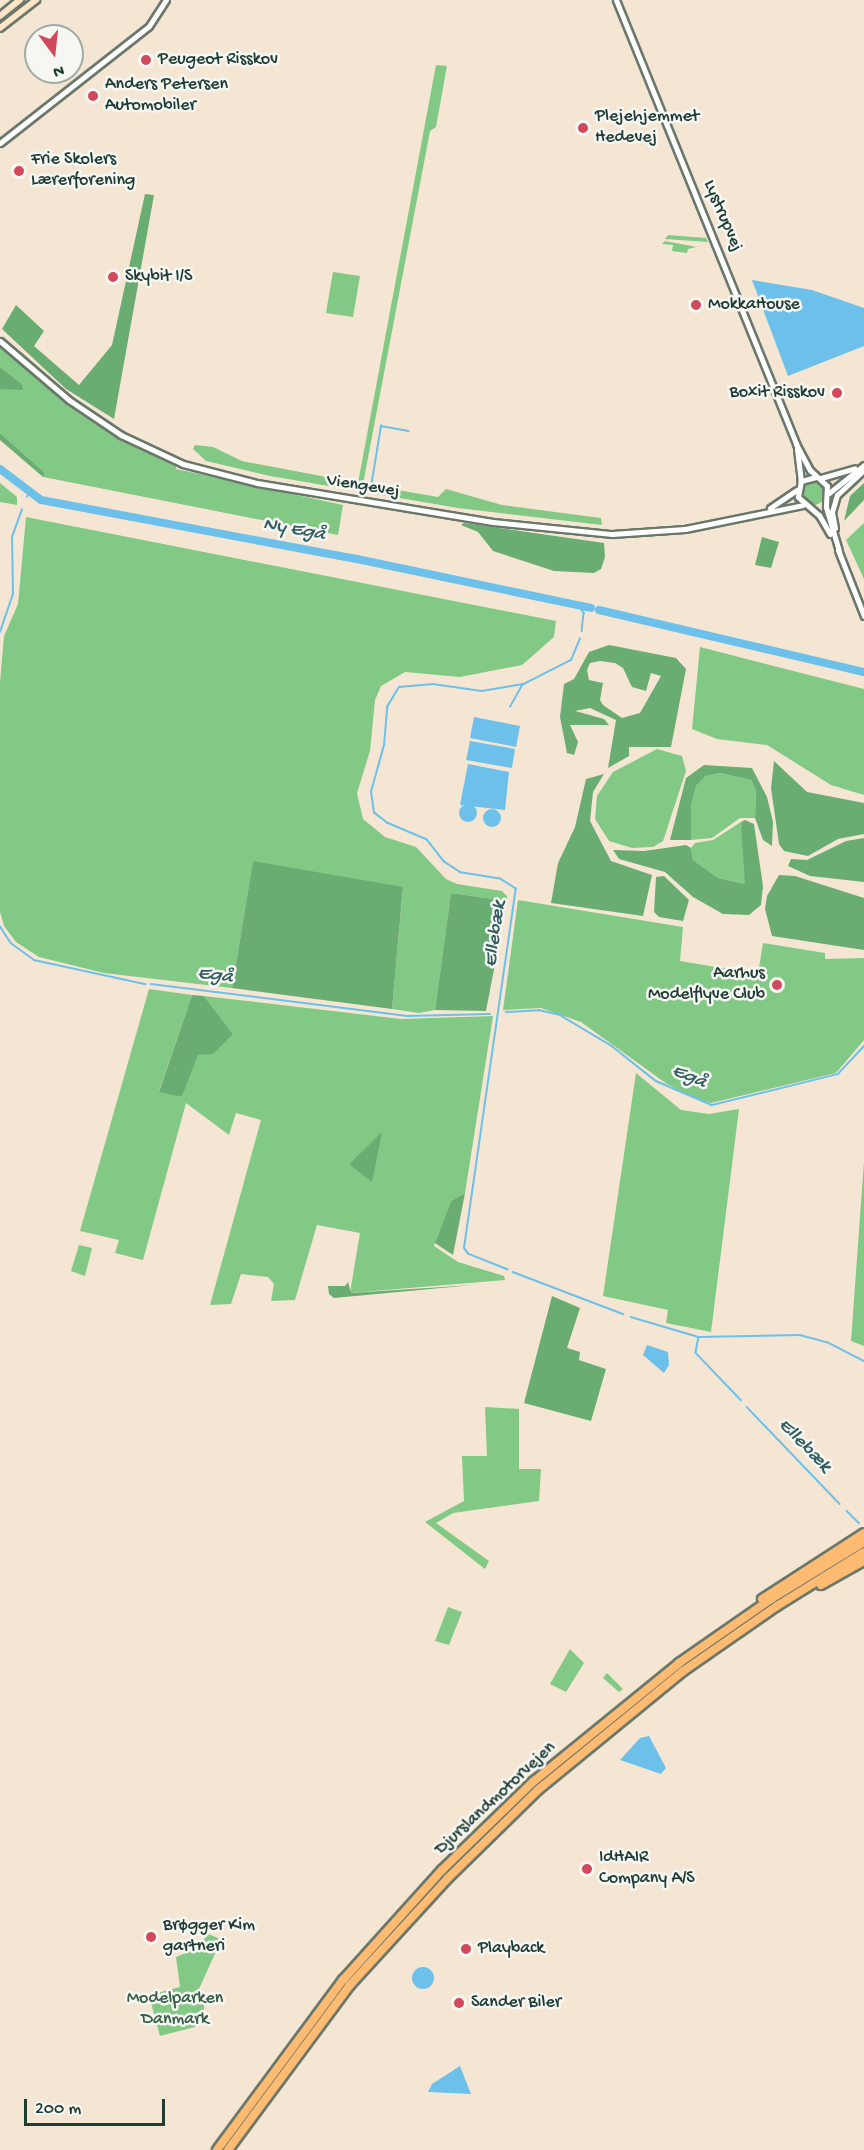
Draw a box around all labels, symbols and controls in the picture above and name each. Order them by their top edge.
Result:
north arrow [24,24,84,84]
place label: Peugeot Risskov [158,49,278,71]
marker: Peugeot Risskov [139,53,153,67]
text: N [51,59,66,80]
place label: Anders Petersen Automobiler [105,75,228,118]
marker: Anders Petersen Automobiler [86,89,100,103]
place label: Plejehjemmet Hedevej [595,107,699,150]
marker: Plejehjemmet Hedevej [576,121,590,135]
place label: Frie Skolers Lærerforening [31,150,135,192]
marker: Frie Skolers Lærerforening [12,164,26,178]
street label: Lystrupvej [697,177,747,255]
place label: Skybit I/S [125,266,192,288]
marker: Skybit I/S [106,270,120,284]
place label: MokkaHouse [708,294,800,316]
marker: MokkaHouse [689,298,703,312]
place label: Boxit Risskov [730,382,825,404]
marker: Boxit Risskov [830,386,844,400]
street label: Viengevej [325,471,401,503]
water label: Ny Egå [261,513,327,547]
water label: Ellebæk [479,899,513,969]
water label: Egå [196,962,234,990]
place label: Aarhus Modelflyve Club [648,964,765,1006]
marker: Aarhus Modelflyve Club [770,978,784,992]
water label: Egå [668,1059,710,1095]
water label: Ellebæk [772,1414,836,1478]
street label: Djurslandmotorvejen [431,1738,561,1860]
place label: IdHAIR Company A/S [599,1848,695,1890]
marker: IdHAIR Company A/S [580,1862,594,1876]
place label: Brøgger Kim gartneri [163,1916,255,1958]
marker: Brøgger Kim gartneri [144,1930,158,1944]
place label: Playback [478,1938,544,1960]
marker: Playback [459,1942,473,1956]
park label: Modelparken Danmark [127,1989,223,2032]
place label: Sander Biler [471,1992,561,2014]
marker: Sander Biler [452,1996,466,2010]
scale bar [27,2087,168,2125]
text: 200 m [35,2099,81,2120]

